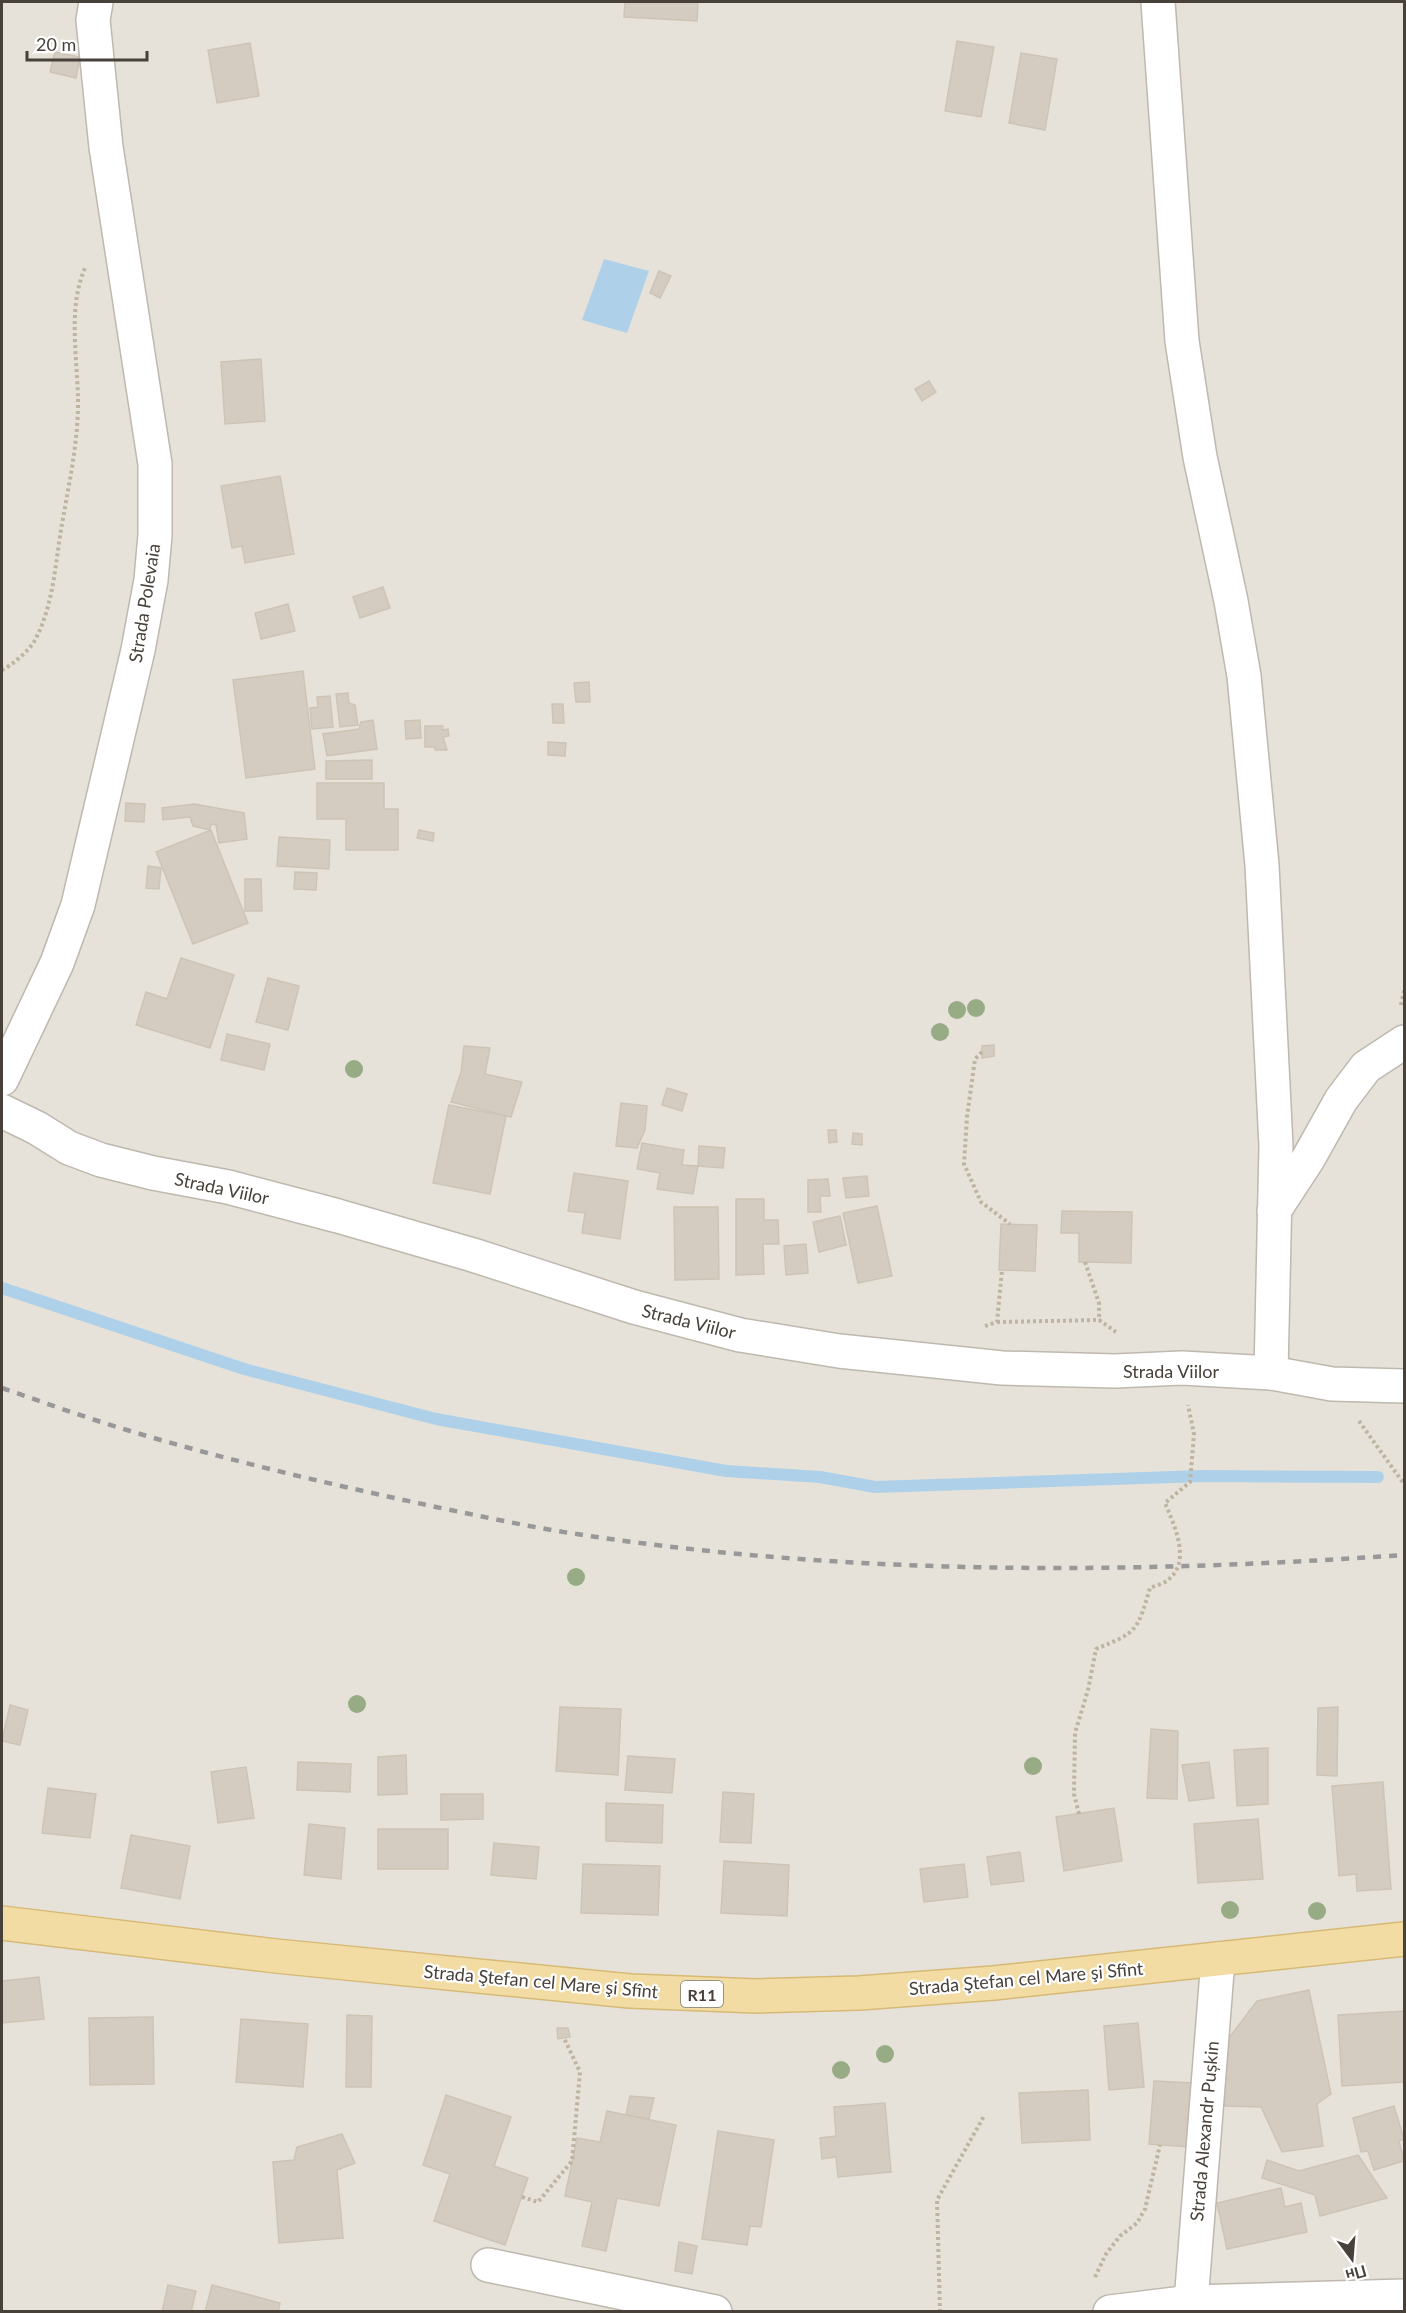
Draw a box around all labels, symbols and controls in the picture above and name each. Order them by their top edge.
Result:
scale bar [27,24,147,62]
text: 20 m [36,33,76,55]
street label: Strada Polevaia [124,542,164,664]
street label: Strada Viilor [173,1167,272,1209]
street label: Strada Viilor [640,1299,739,1343]
street label: Strada Viilor [1123,1360,1219,1382]
street label: Strada Ştefan cel Mare şi Sfînt [908,1957,1145,1999]
street label: Strada Ştefan cel Mare şi Sfînt [423,1960,660,2002]
road number: R11 [681,1981,723,2007]
street label: Strada Alexandr Pușkin [1185,2040,1223,2222]
north arrow [1322,2229,1382,2289]
text: Пн [1344,2262,1369,2286]

